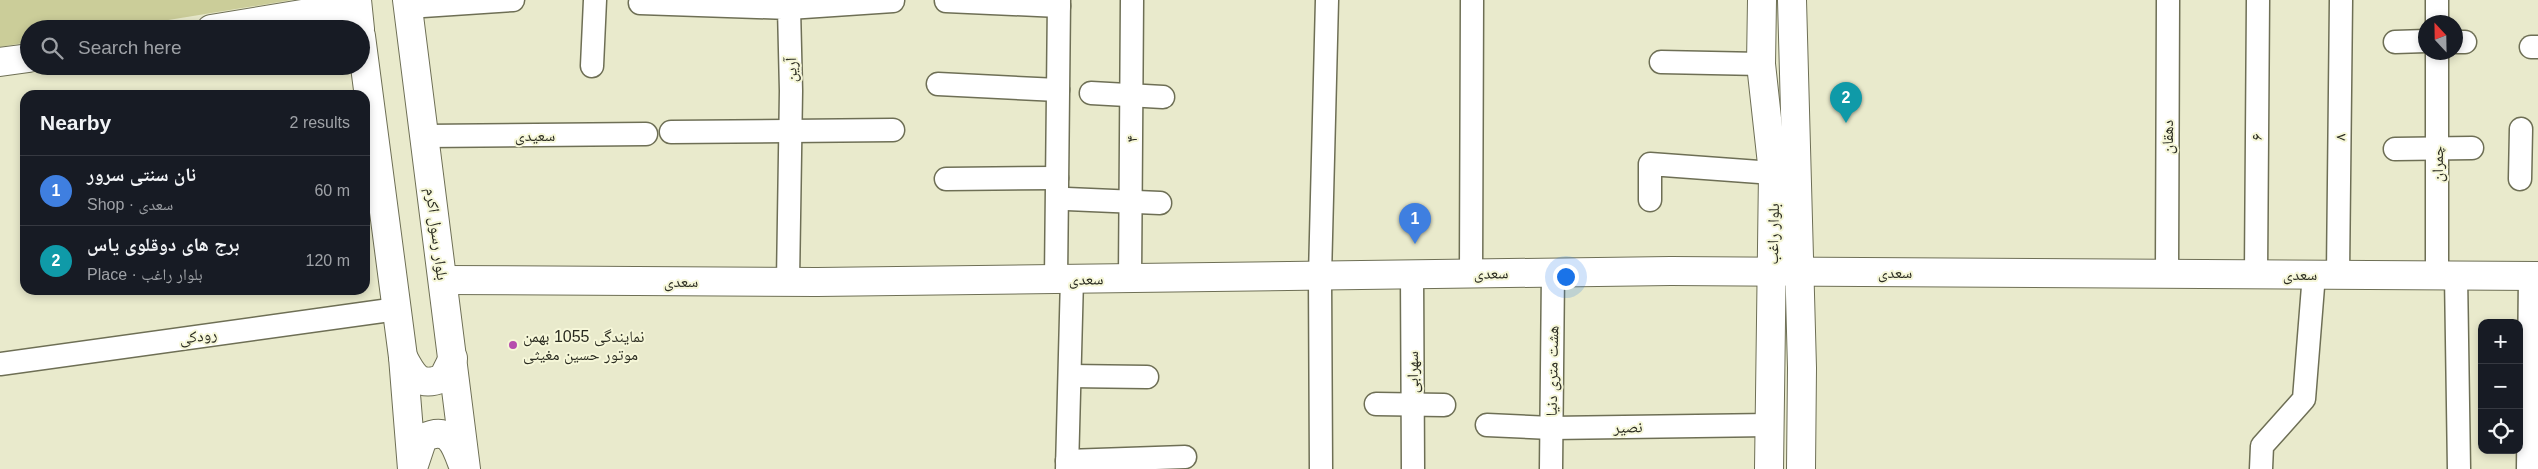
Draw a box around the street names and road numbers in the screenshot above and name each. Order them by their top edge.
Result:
street label: آرین [782,56,802,83]
street label: دهقان [2159,120,2178,154]
street label: سعیدی [515,127,555,146]
street label: ۶ [2248,133,2265,141]
street label: ۸ [2331,133,2349,141]
street label: ۴ [1123,135,1140,143]
street label: چمران [2429,146,2448,182]
street label: بلوار رسول اکرم [421,187,451,282]
street label: بلوار راغب [1764,203,1783,265]
street label: سعدی [1474,264,1508,284]
street label: سعدی [1878,264,1912,283]
street label: سعدی [2283,266,2317,285]
street label: سعدی [1069,270,1103,290]
street label: سعدی [664,273,698,292]
street label: رودکی [178,325,218,349]
street label: هشت متری دنیا [1543,325,1563,417]
street label: سهرابی [1404,351,1423,393]
street label: نصیر [1612,418,1643,437]

